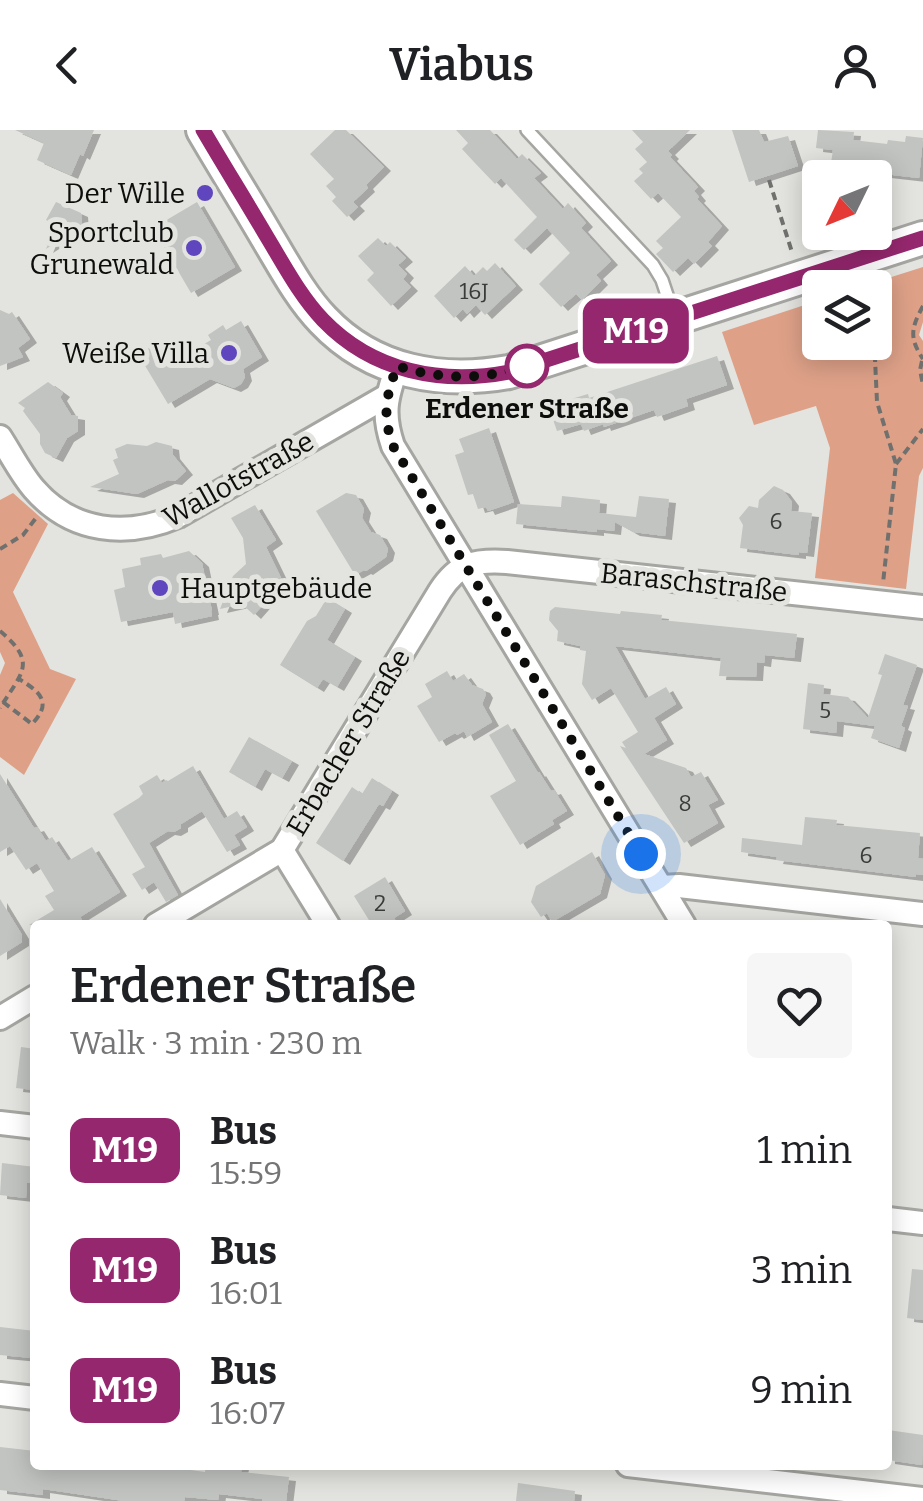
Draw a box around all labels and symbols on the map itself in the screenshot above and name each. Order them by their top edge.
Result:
north arrow [802,160,892,250]
place label: Der Wille [65,177,185,210]
marker: Der Wille [194,182,216,204]
place label: Sportclub Grunewald [29,216,174,281]
marker: Sportclub Grunewald [183,237,205,259]
house number: 16J [459,278,489,305]
line badge: M19 [578,298,694,364]
place label: Weiße Villa [62,337,209,370]
marker: Weiße Villa [218,342,240,364]
marker: Erdener Straße [506,345,548,387]
place label: Erdener Straße [425,392,629,425]
street label: Wallotstraße [157,424,319,534]
house number: 6 [770,508,782,535]
street label: Baraschstraße [599,556,789,609]
place label: Hauptgebäude [180,572,372,605]
marker: Hauptgebäude [149,577,171,599]
street label: Erbacher Straße [280,643,417,841]
house number: 5 [819,697,831,724]
house number: 8 [678,790,692,817]
your location [616,829,666,879]
house number: 6 [860,842,872,869]
house number: 2 [374,890,386,917]

